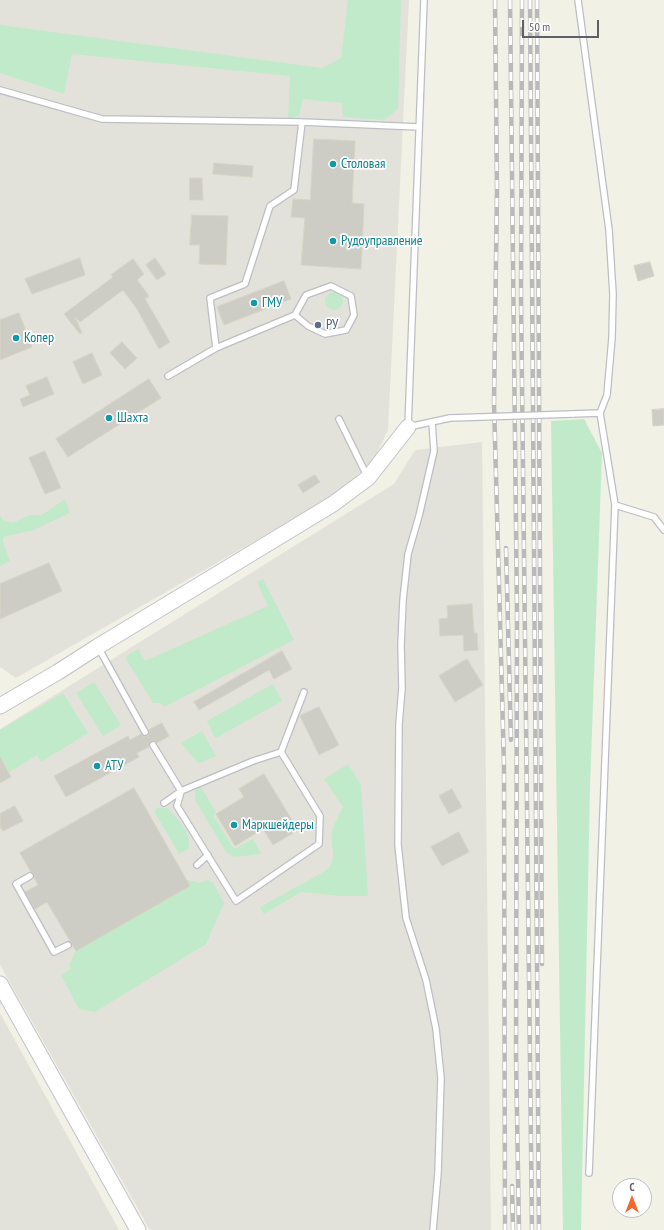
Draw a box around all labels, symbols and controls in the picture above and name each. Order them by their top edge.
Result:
scale bar [524,12,601,38]
text: 50 m [529,19,550,34]
place label: Столовая [341,156,385,172]
marker: Столовая [328,159,338,169]
place label: Рудоуправление [341,233,423,249]
marker: Рудоуправление [328,236,338,246]
place label: ГМУ [262,295,282,311]
marker: ГМУ [249,298,259,308]
place label: РУ [326,317,338,333]
marker: РУ [313,320,323,330]
place label: Копер [24,330,54,346]
marker: Копер [11,333,21,343]
place label: Шахта [117,410,148,426]
marker: Шахта [104,413,114,423]
place label: АТУ [105,758,123,774]
marker: АТУ [92,761,102,771]
place label: Маркшейдеры [242,817,314,833]
marker: Маркшейдеры [229,820,239,830]
north arrow [612,1178,652,1218]
text: С [629,1180,635,1194]

